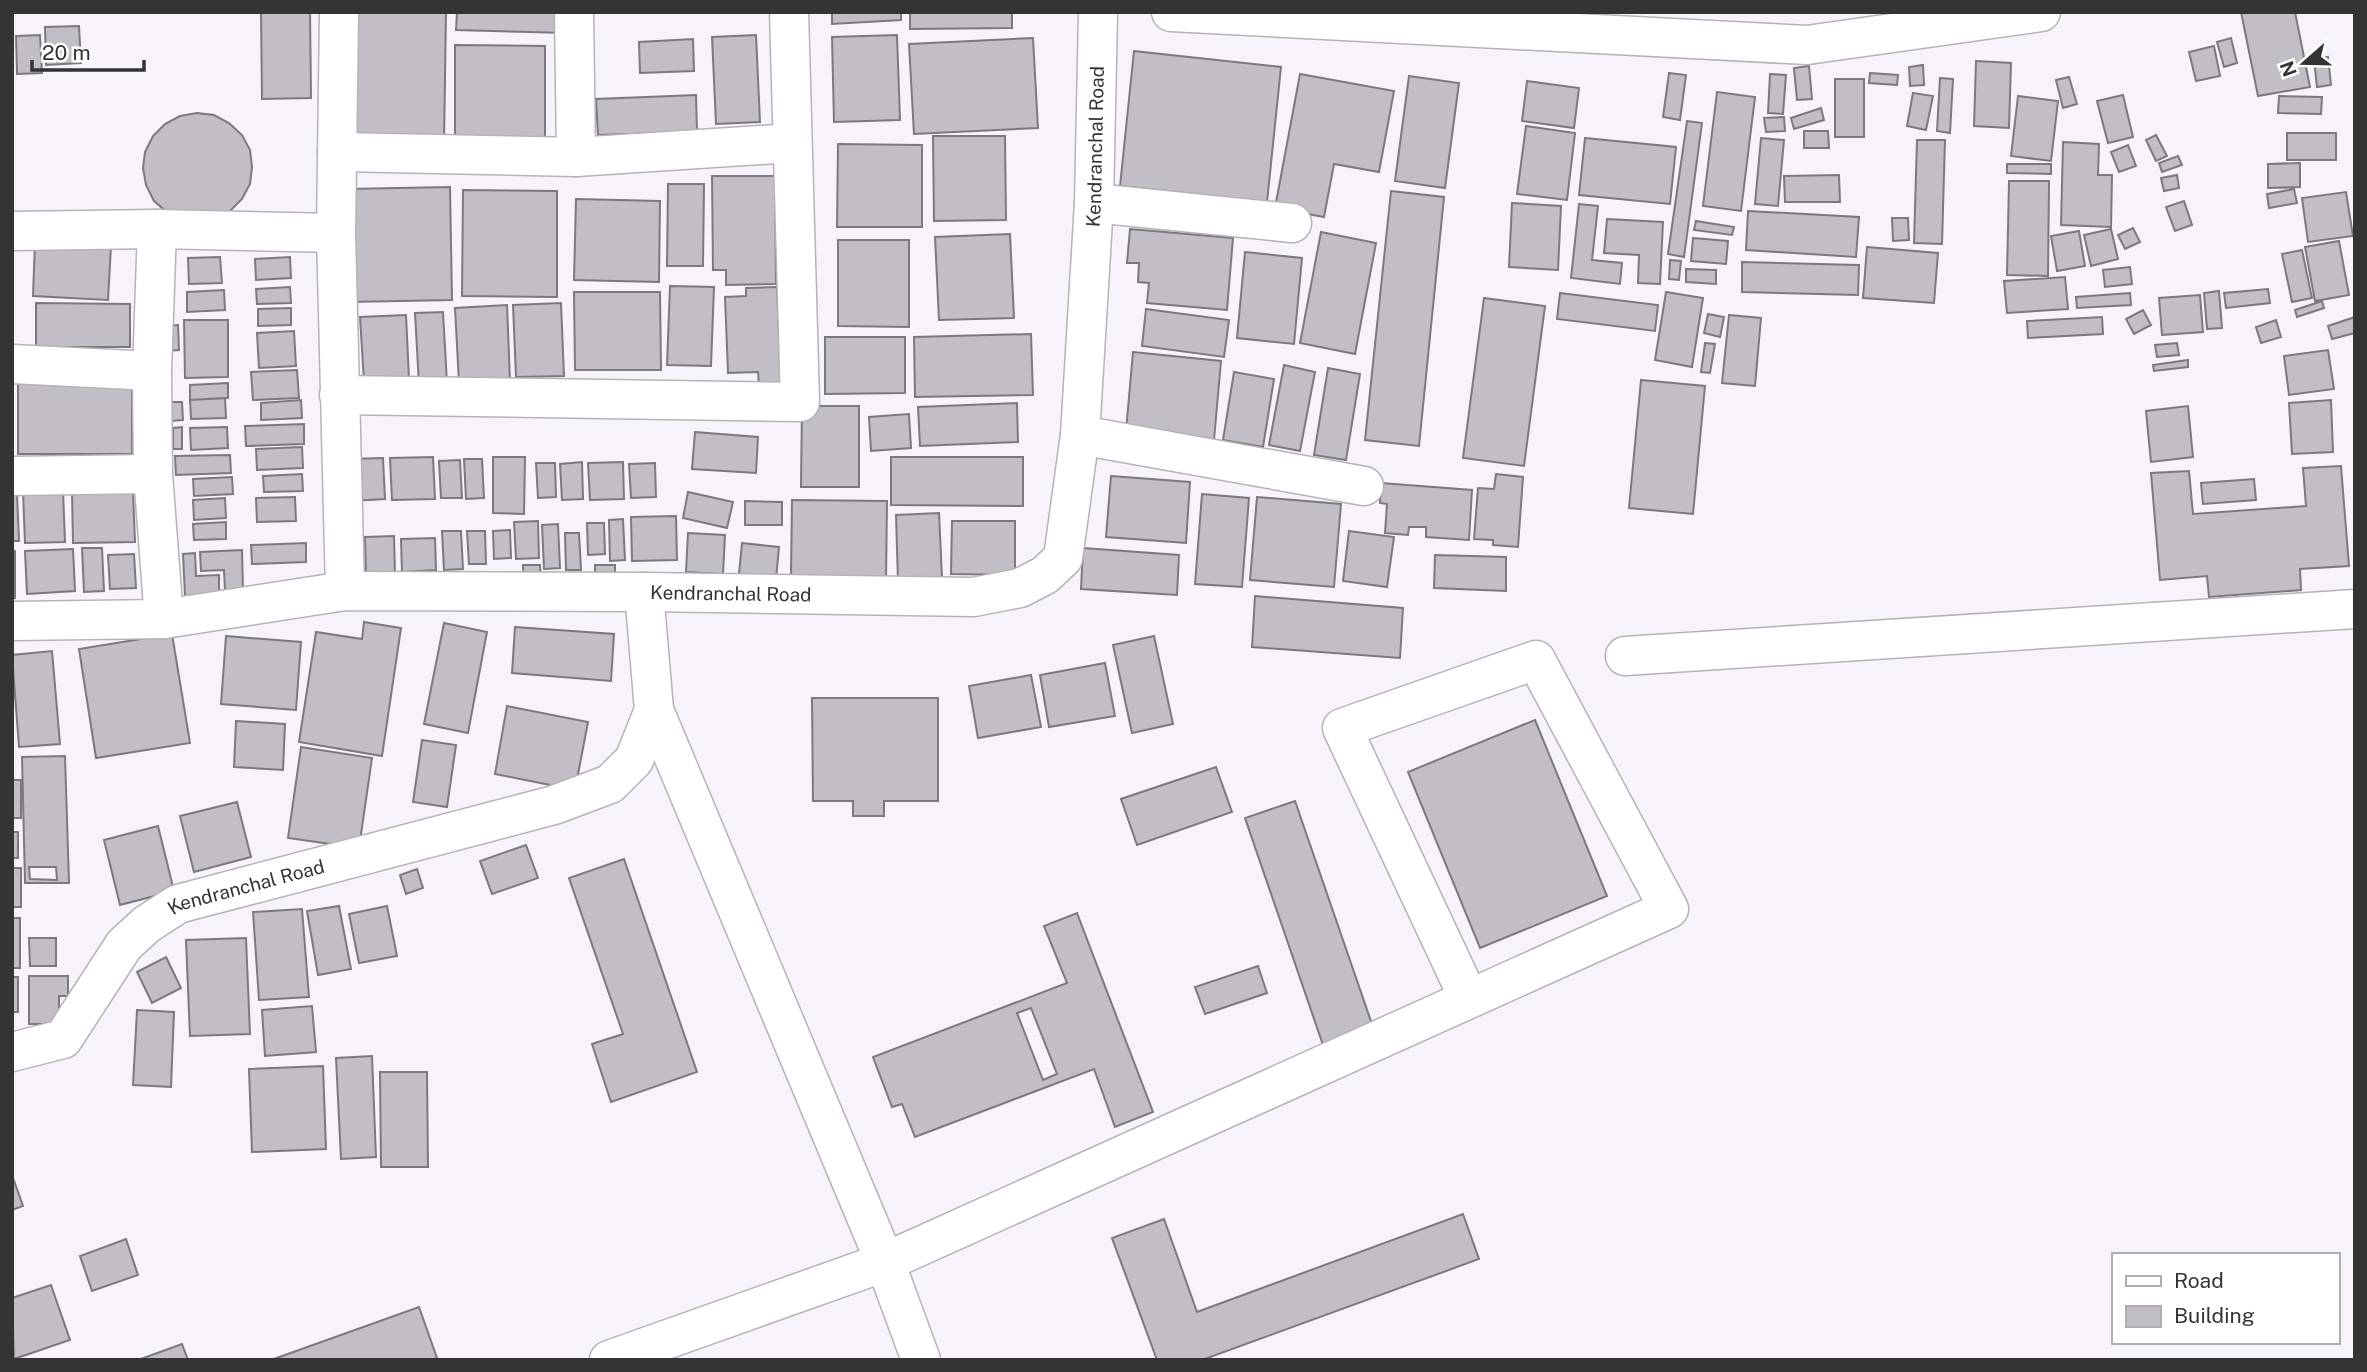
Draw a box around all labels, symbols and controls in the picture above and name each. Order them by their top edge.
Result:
scale bar [32,28,144,72]
north arrow [2269,28,2339,98]
text: 20 m [42,40,91,65]
text: N [2275,58,2301,80]
street label: Kendranchal Road [1082,66,1108,228]
street label: Kendranchal Road [650,581,812,606]
street label: Kendranchal Road [163,855,327,919]
legend [2112,1253,2339,1344]
text: Road [2174,1268,2224,1293]
text: Building [2174,1303,2255,1328]

